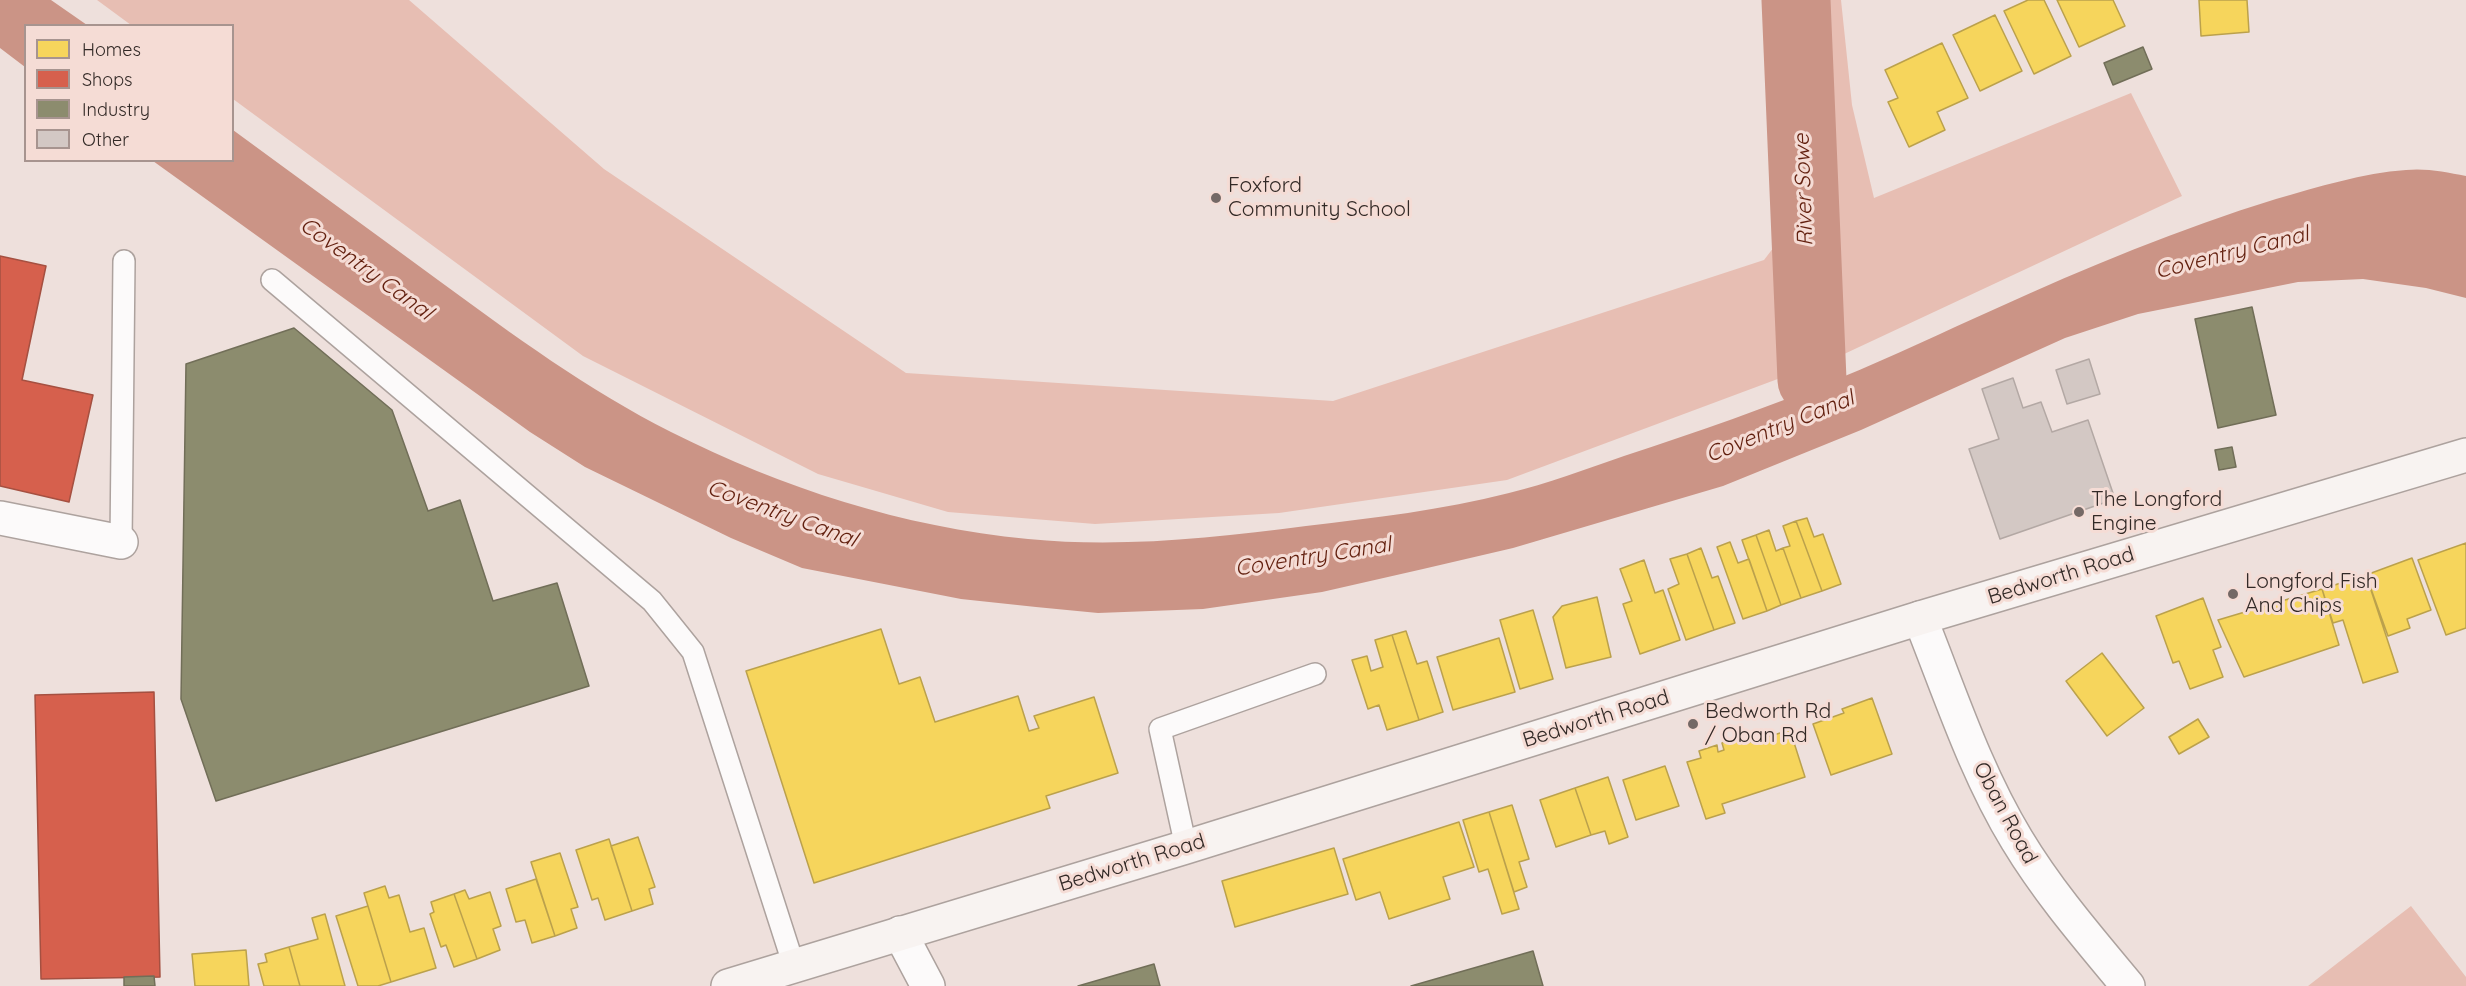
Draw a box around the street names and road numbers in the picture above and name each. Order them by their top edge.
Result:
street label: Bedworth Road [1985,542,2137,610]
street label: Bedworth Road [1520,685,1672,753]
street label: Oban Road [1968,758,2042,868]
street label: Bedworth Road [1056,829,1208,897]

